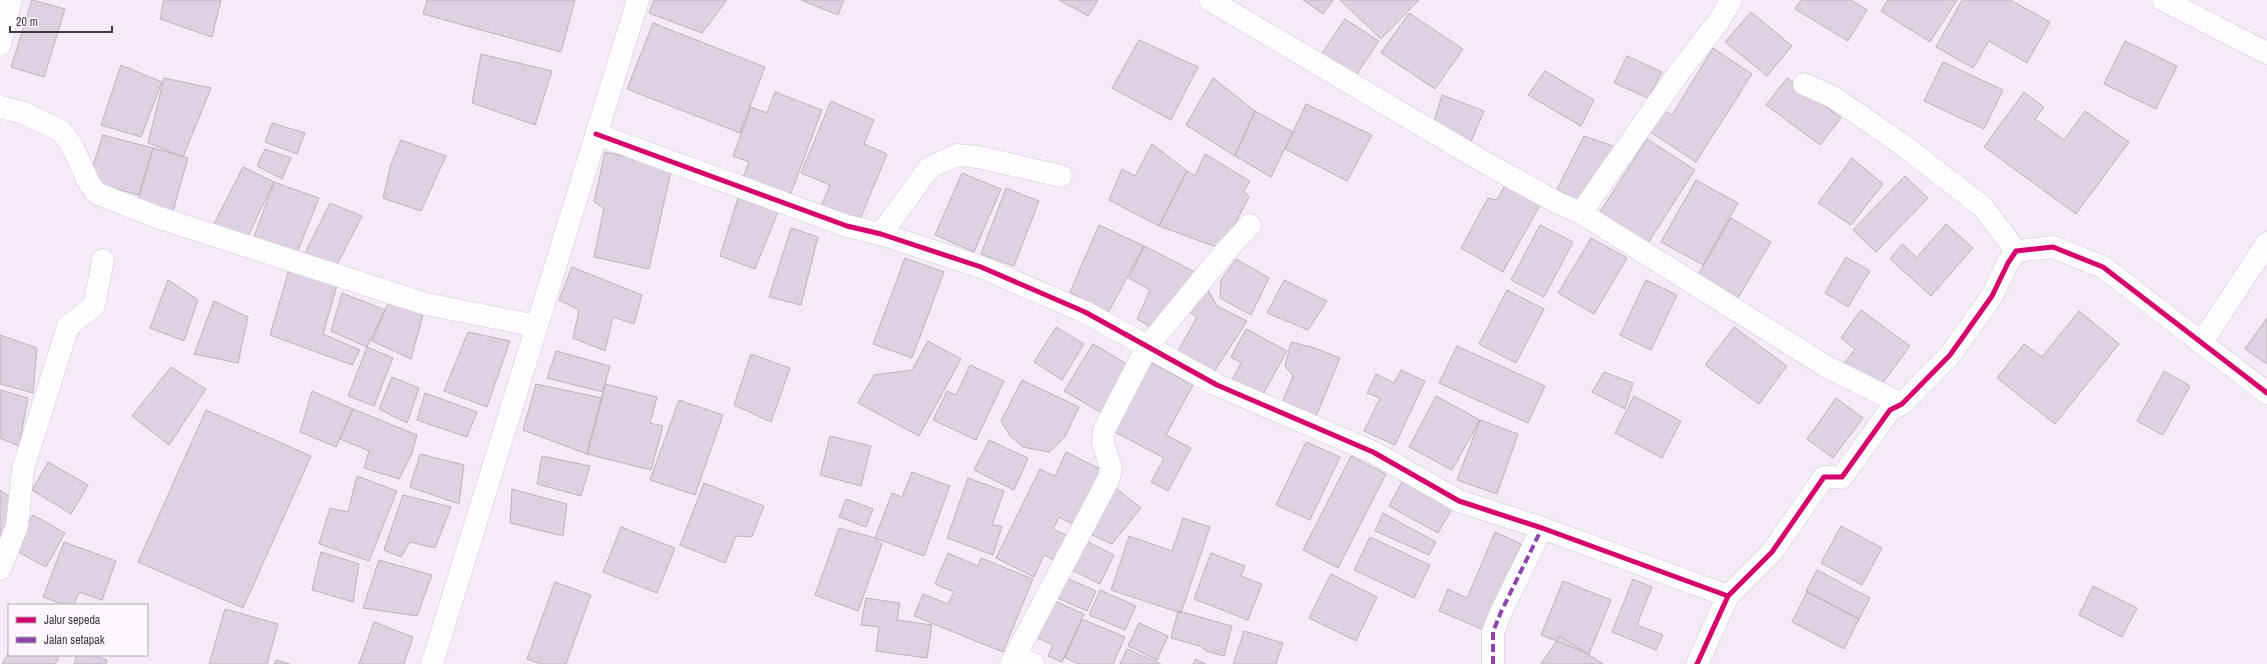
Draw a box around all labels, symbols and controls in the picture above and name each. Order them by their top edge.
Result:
scale bar [10,8,112,34]
text: 20 m [16,14,38,30]
legend [8,604,148,656]
text: Jalur sepeda [44,612,101,628]
text: Jalan setapak [44,632,105,648]

